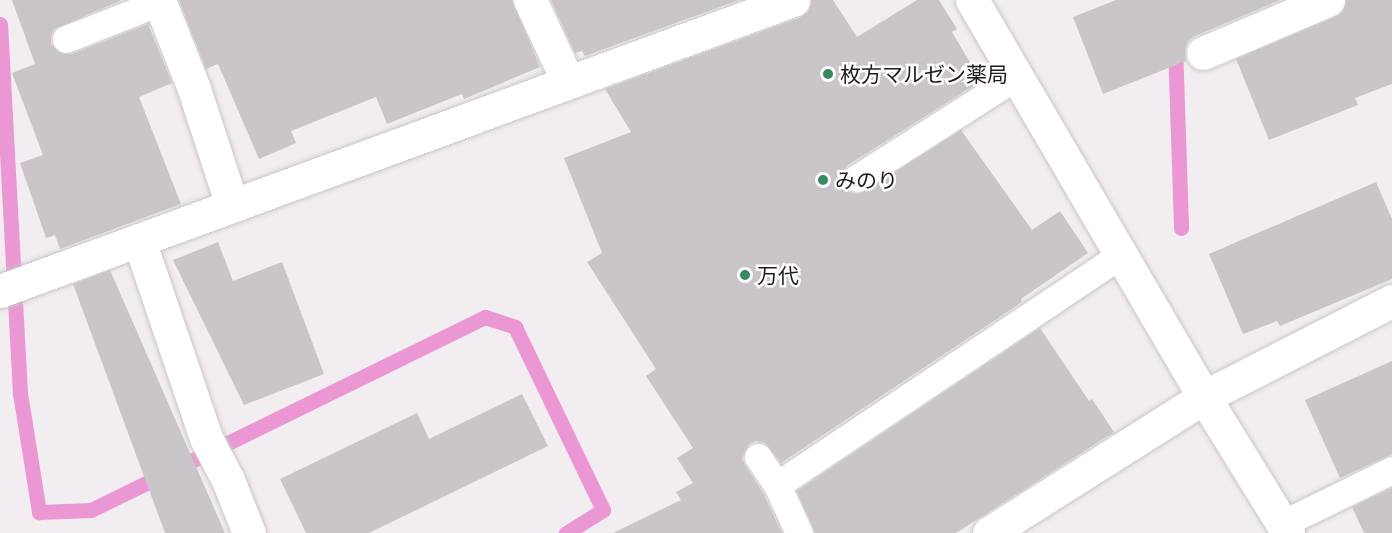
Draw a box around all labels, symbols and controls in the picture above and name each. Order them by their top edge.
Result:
place label: 枚方マルゼン薬局 [840,61,1008,87]
marker: 枚方マルゼン薬局 [821,67,835,81]
place label: みのり [835,167,898,193]
marker: みのり [816,173,830,187]
place label: 万代 [757,262,799,288]
marker: 万代 [738,268,752,282]

